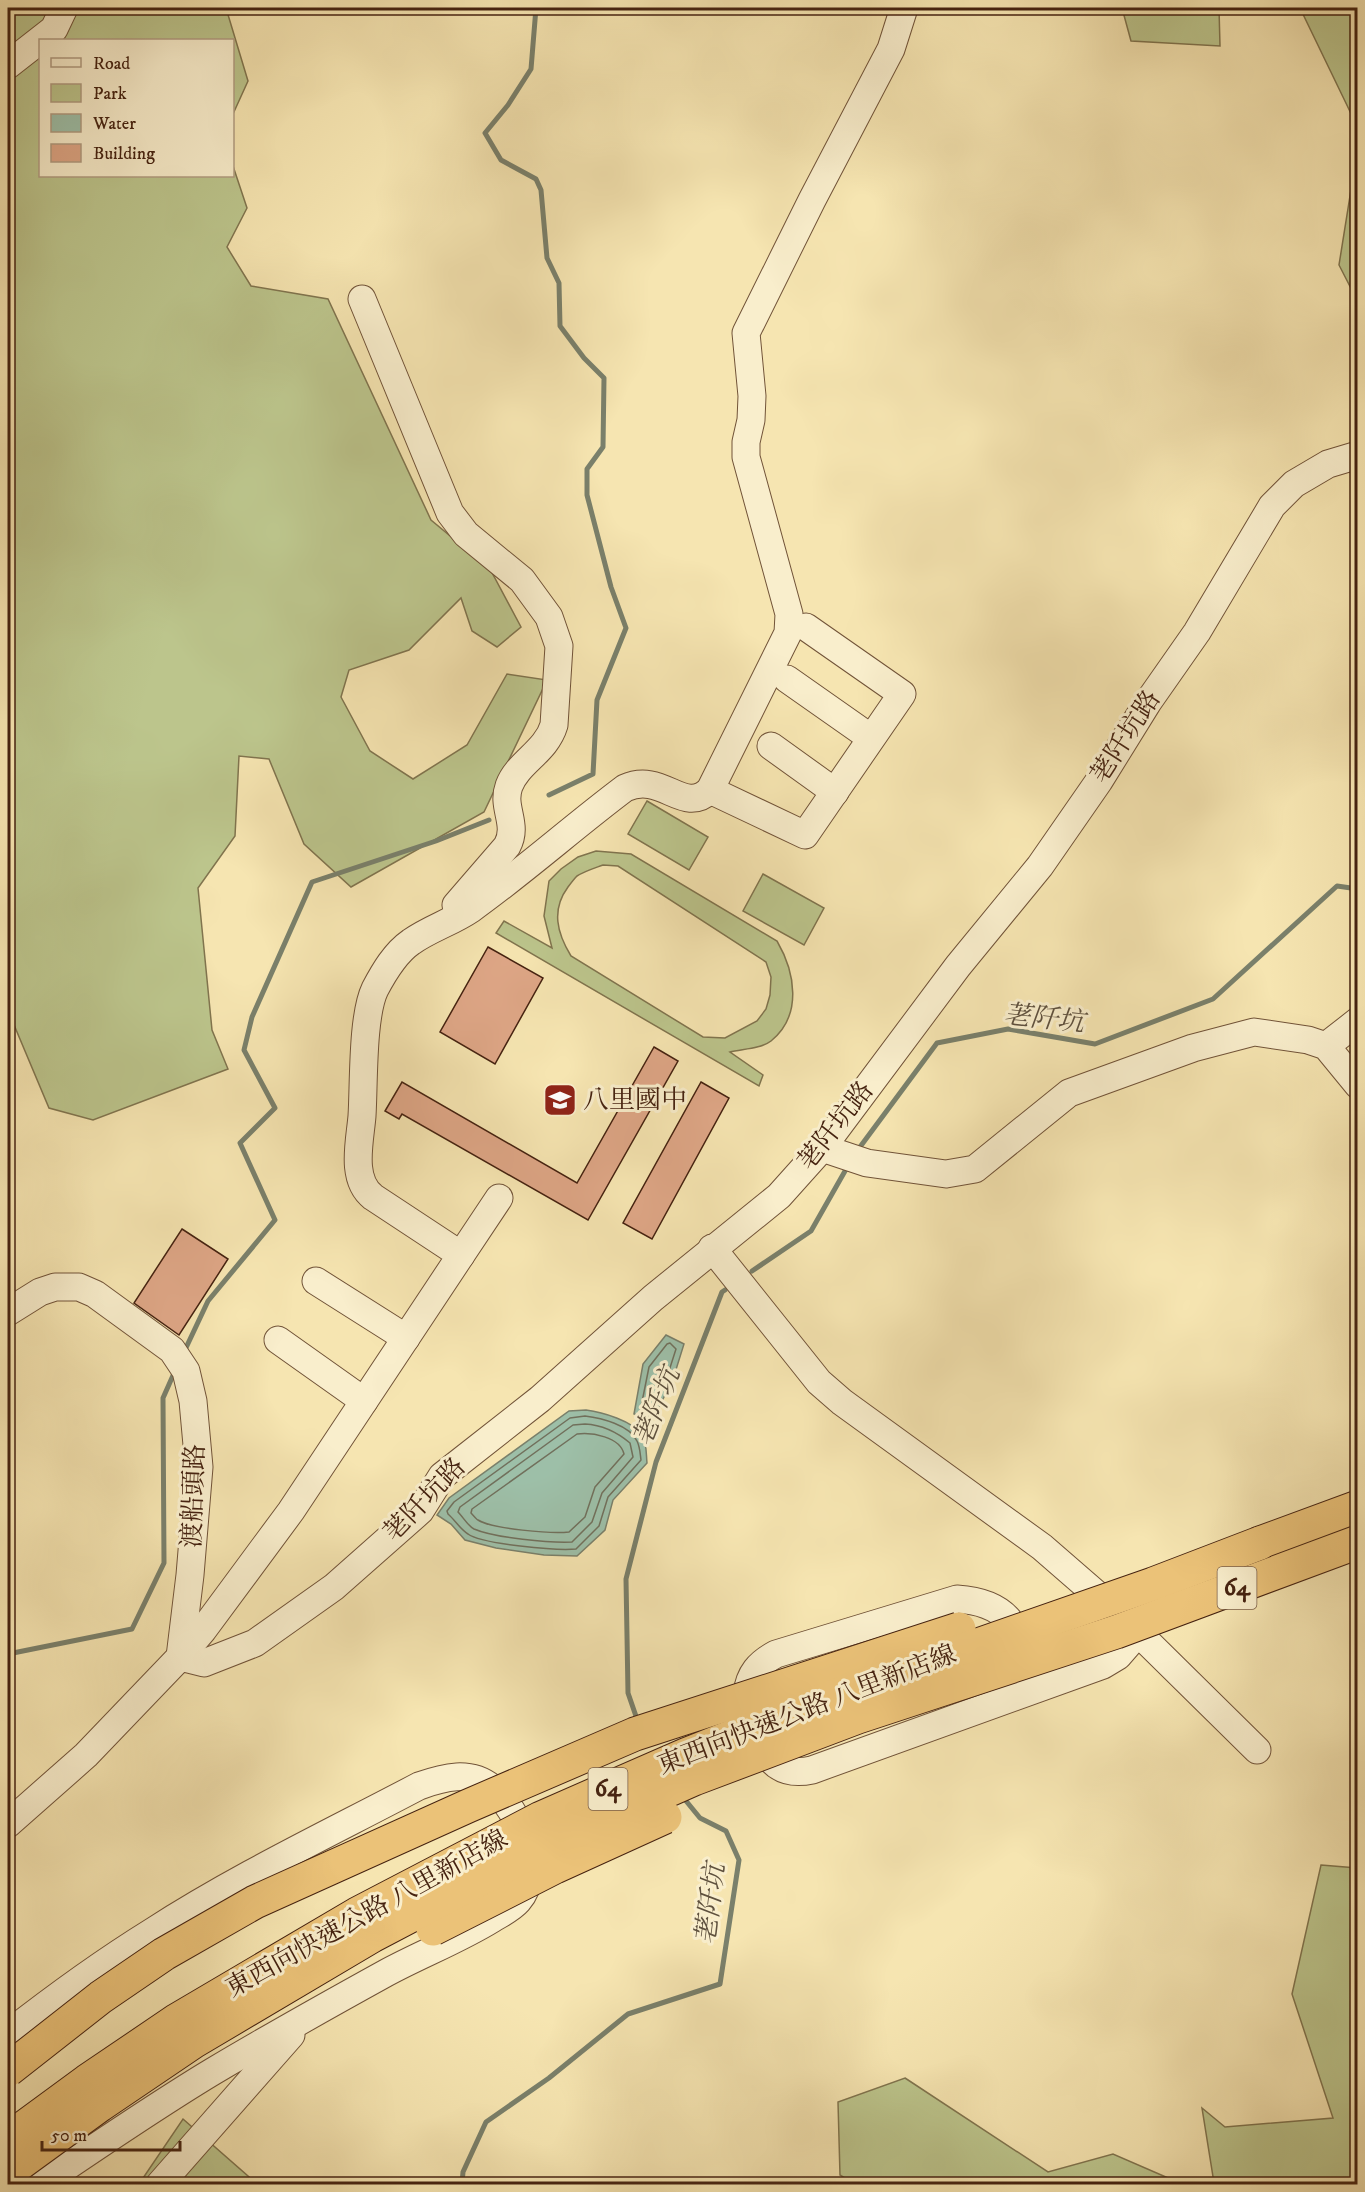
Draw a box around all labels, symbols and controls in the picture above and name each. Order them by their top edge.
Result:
legend [39,39,234,177]
text: Road [93,53,130,75]
text: Park [93,83,127,105]
text: Water [92,113,136,135]
text: Building [93,143,155,165]
street label: 荖阡坑路 [1084,684,1168,790]
water label: 荖阡坑 [1002,998,1090,1041]
street label: 荖阡坑路 [791,1075,881,1177]
school or university icon: 八里國中 [542,1082,578,1118]
place label: 八里國中 [583,1084,687,1117]
water label: 荖阡坑 [626,1359,689,1451]
street label: 渡船頭路 [176,1443,212,1549]
street label: 荖阡坑路 [377,1451,473,1549]
road number: 64 [1218,1567,1256,1609]
street label: 東西向快速公路 八里新店線 [653,1638,961,1782]
road number: 64 [588,1768,628,1810]
street label: 東西向快速公路 八里新店線 [220,1823,514,2005]
water label: 荖阡坑 [689,1858,733,1946]
scale bar [42,2114,180,2152]
text: 50 m [51,2125,87,2147]

